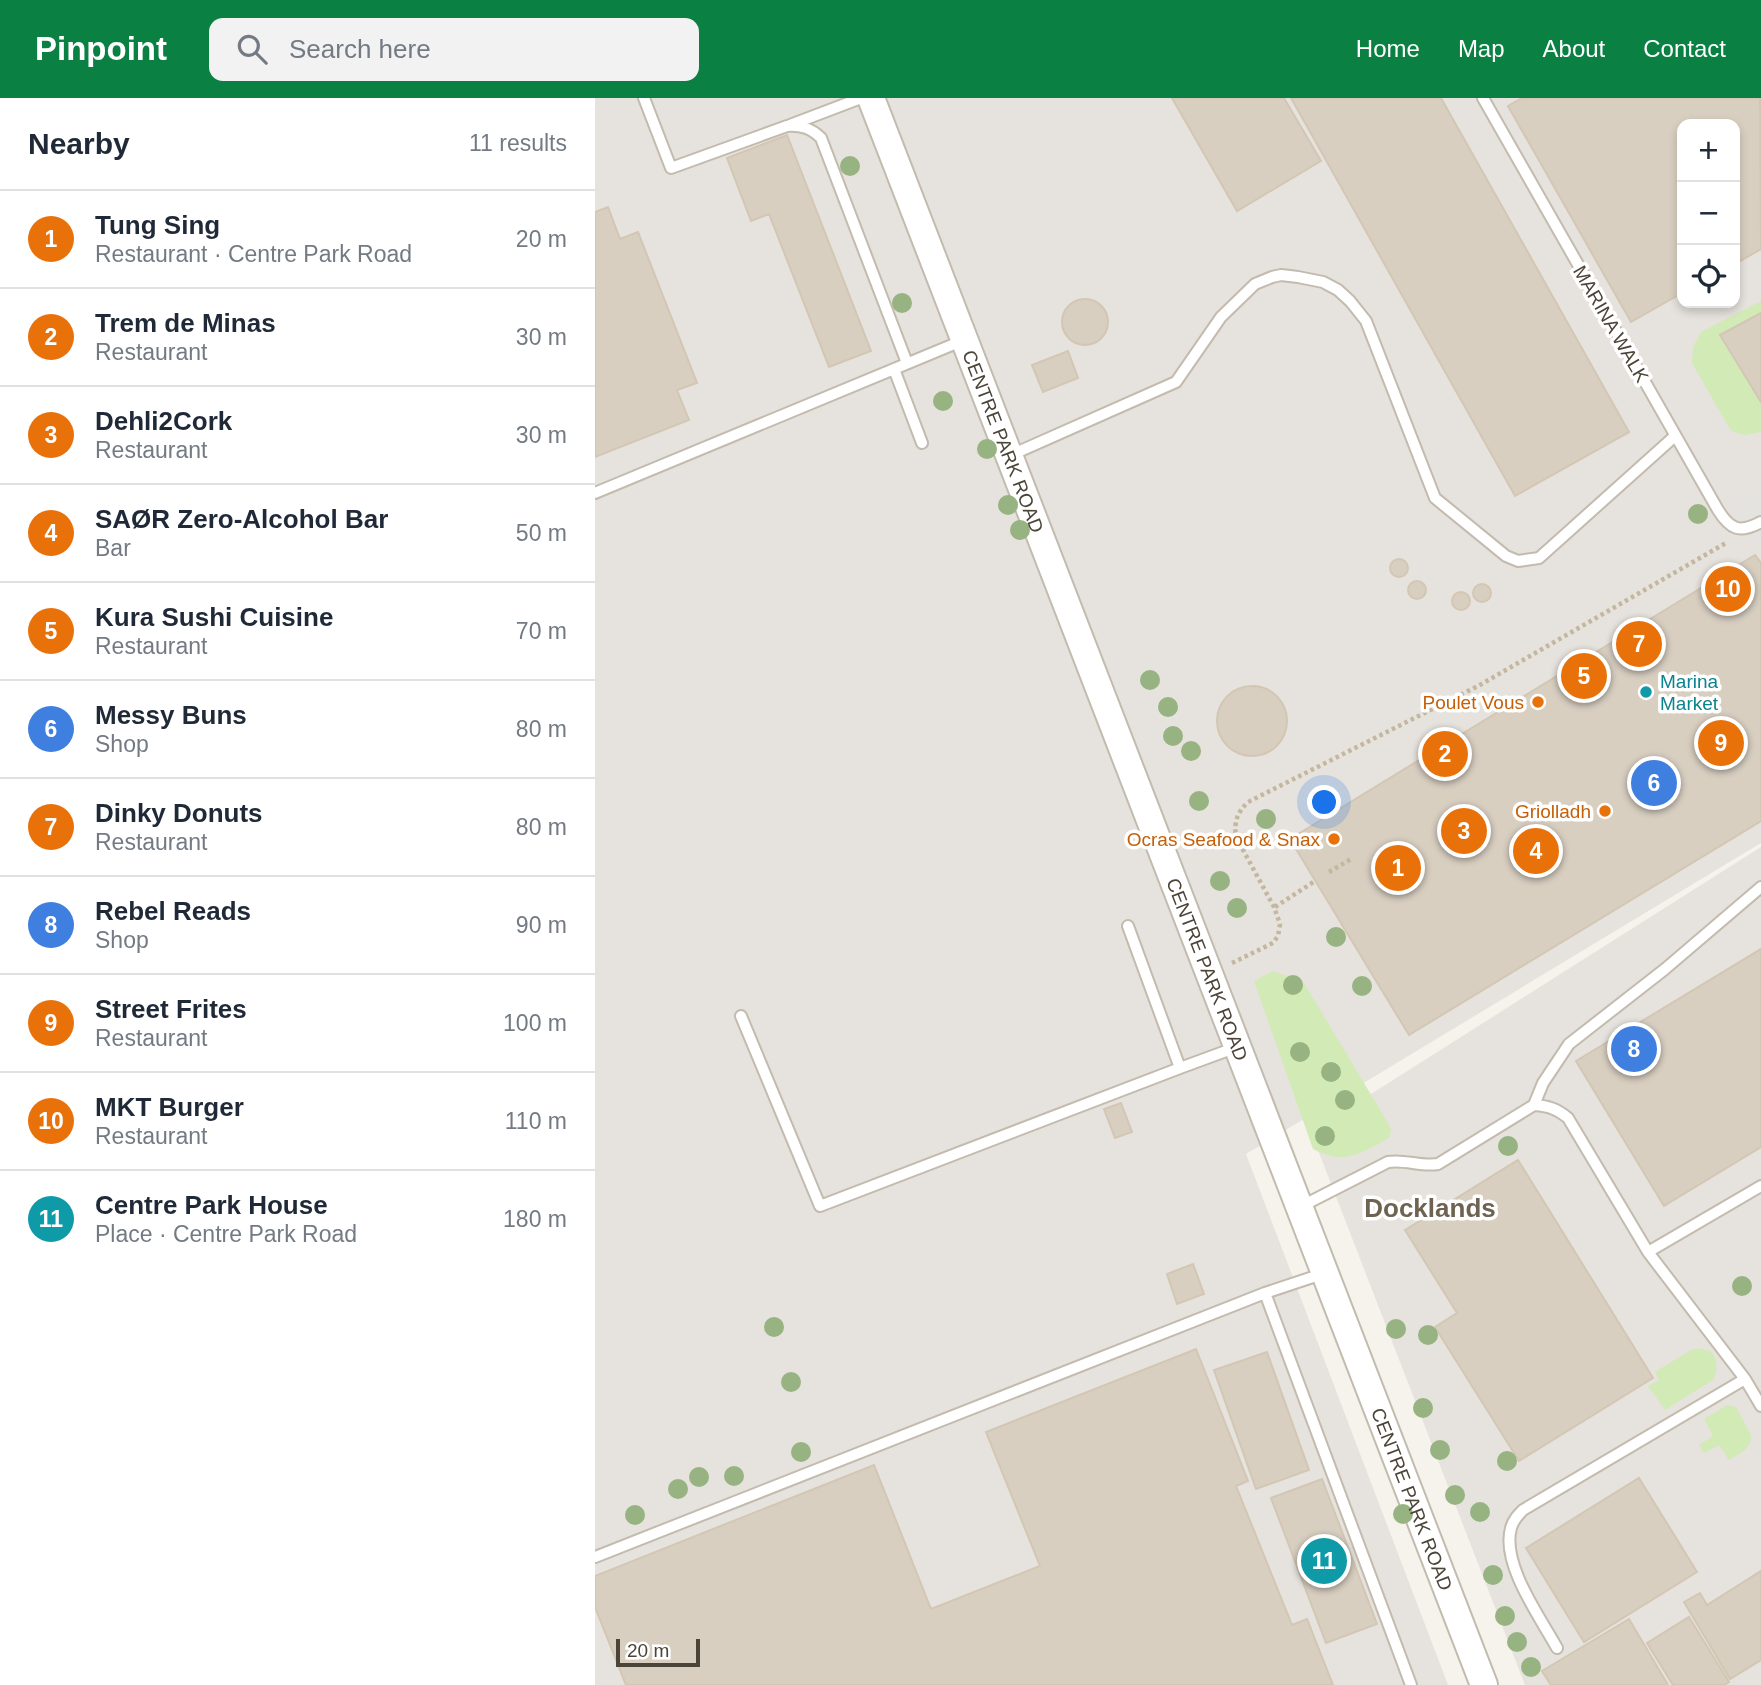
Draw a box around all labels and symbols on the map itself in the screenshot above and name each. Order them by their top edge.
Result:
street label: MARINA WALK [1569,262,1653,386]
street label: CENTRE PARK ROAD [959,347,1048,536]
pin: 10 [1705,563,1751,615]
pin: 7 [1616,618,1662,670]
pin: 5 [1561,650,1607,702]
place label: Marina Market [1660,671,1719,714]
marker: Marina Market [1638,684,1654,700]
place label: Poulet Vous [1423,692,1524,713]
marker: Poulet Vous [1530,694,1546,710]
pin: 9 [1698,717,1744,769]
pin: 2 [1422,728,1468,780]
pin: 6 [1631,757,1677,809]
your location [1307,785,1341,819]
place label: Griolladh [1515,801,1591,822]
marker: Griolladh [1597,803,1613,819]
pin: 3 [1441,805,1487,857]
pin: 4 [1513,825,1559,877]
place label: Ocras Seafood & Snax [1127,829,1320,850]
marker: Ocras Seafood & Snax [1326,831,1342,847]
pin: 1 [1375,842,1421,894]
street label: CENTRE PARK ROAD [1163,875,1252,1064]
pin: 8 [1611,1023,1657,1075]
district label: Docklands [1364,1193,1496,1223]
street label: CENTRE PARK ROAD [1367,1405,1457,1593]
pin: 11 [1301,1535,1347,1587]
scale bar [616,1636,700,1668]

